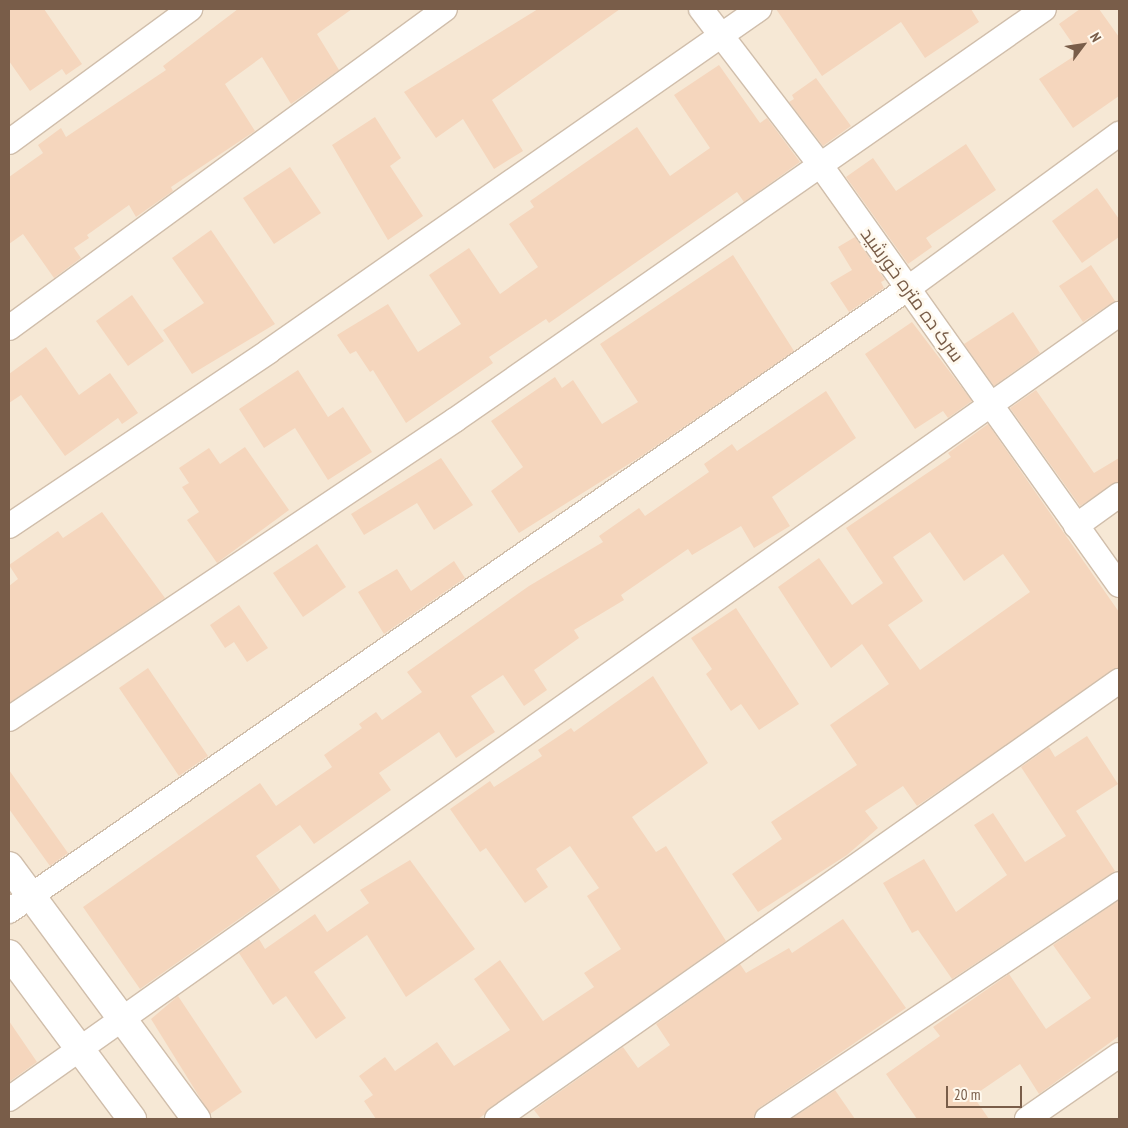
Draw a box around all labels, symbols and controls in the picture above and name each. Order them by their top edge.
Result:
north arrow [1058,20,1108,70]
text: N [1086,29,1106,45]
street label: سرک ده متره خورشید [855,223,969,367]
scale bar [948,1076,1024,1108]
text: 20 m [954,1085,980,1104]

